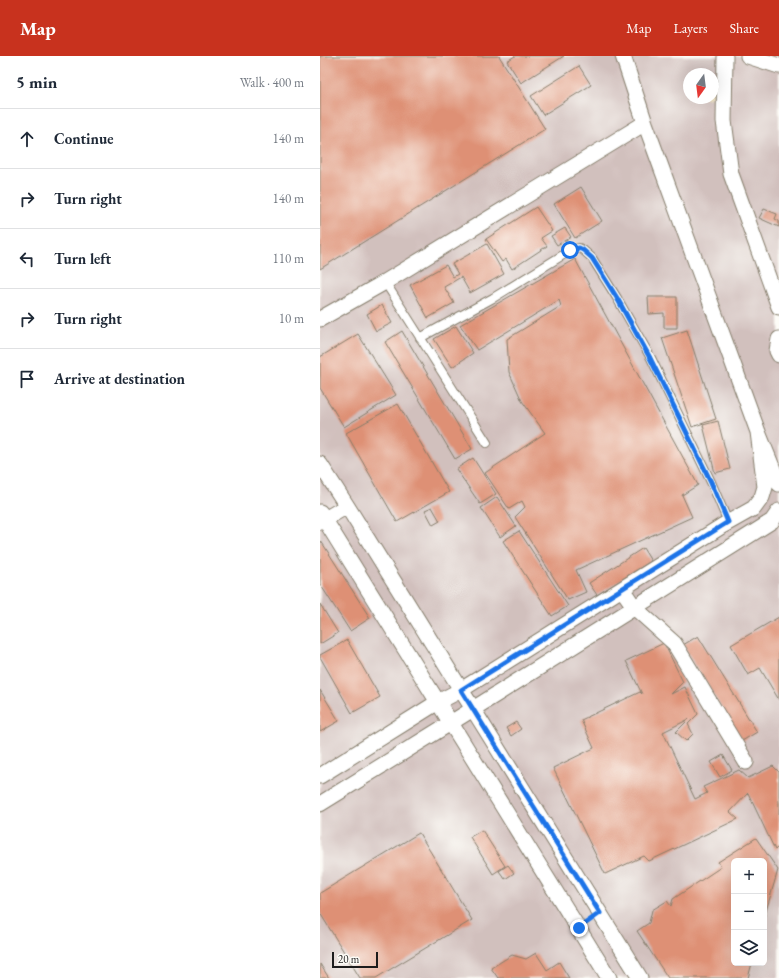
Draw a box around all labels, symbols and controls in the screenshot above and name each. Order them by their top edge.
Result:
text: Map [20,16,56,41]
text: Map [626,19,651,37]
text: Layers [673,19,708,37]
text: Share [730,19,759,37]
north arrow [683,68,719,104]
text: 5 min [16,71,57,93]
text: Walk · 400 m [240,74,304,91]
icon: ahead [16,128,38,150]
text: Continue [54,129,114,148]
text: 140 m [273,130,304,147]
icon: right [16,188,38,210]
text: Turn right [54,189,122,208]
text: 140 m [273,190,304,207]
route start [561,241,579,259]
icon: left [16,248,38,270]
text: Turn left [54,249,111,268]
text: 110 m [273,250,304,267]
icon: right [16,308,38,330]
text: Turn right [54,309,122,328]
text: 10 m [279,310,304,327]
icon: arrive [16,368,38,390]
text: Arrive at destination [54,369,185,388]
map controls [731,858,767,966]
button: + [731,858,767,894]
button: − [731,894,767,930]
route end [570,919,588,937]
button: layers [731,930,767,966]
scale bar [332,950,378,969]
text: 20 m [338,952,359,966]

